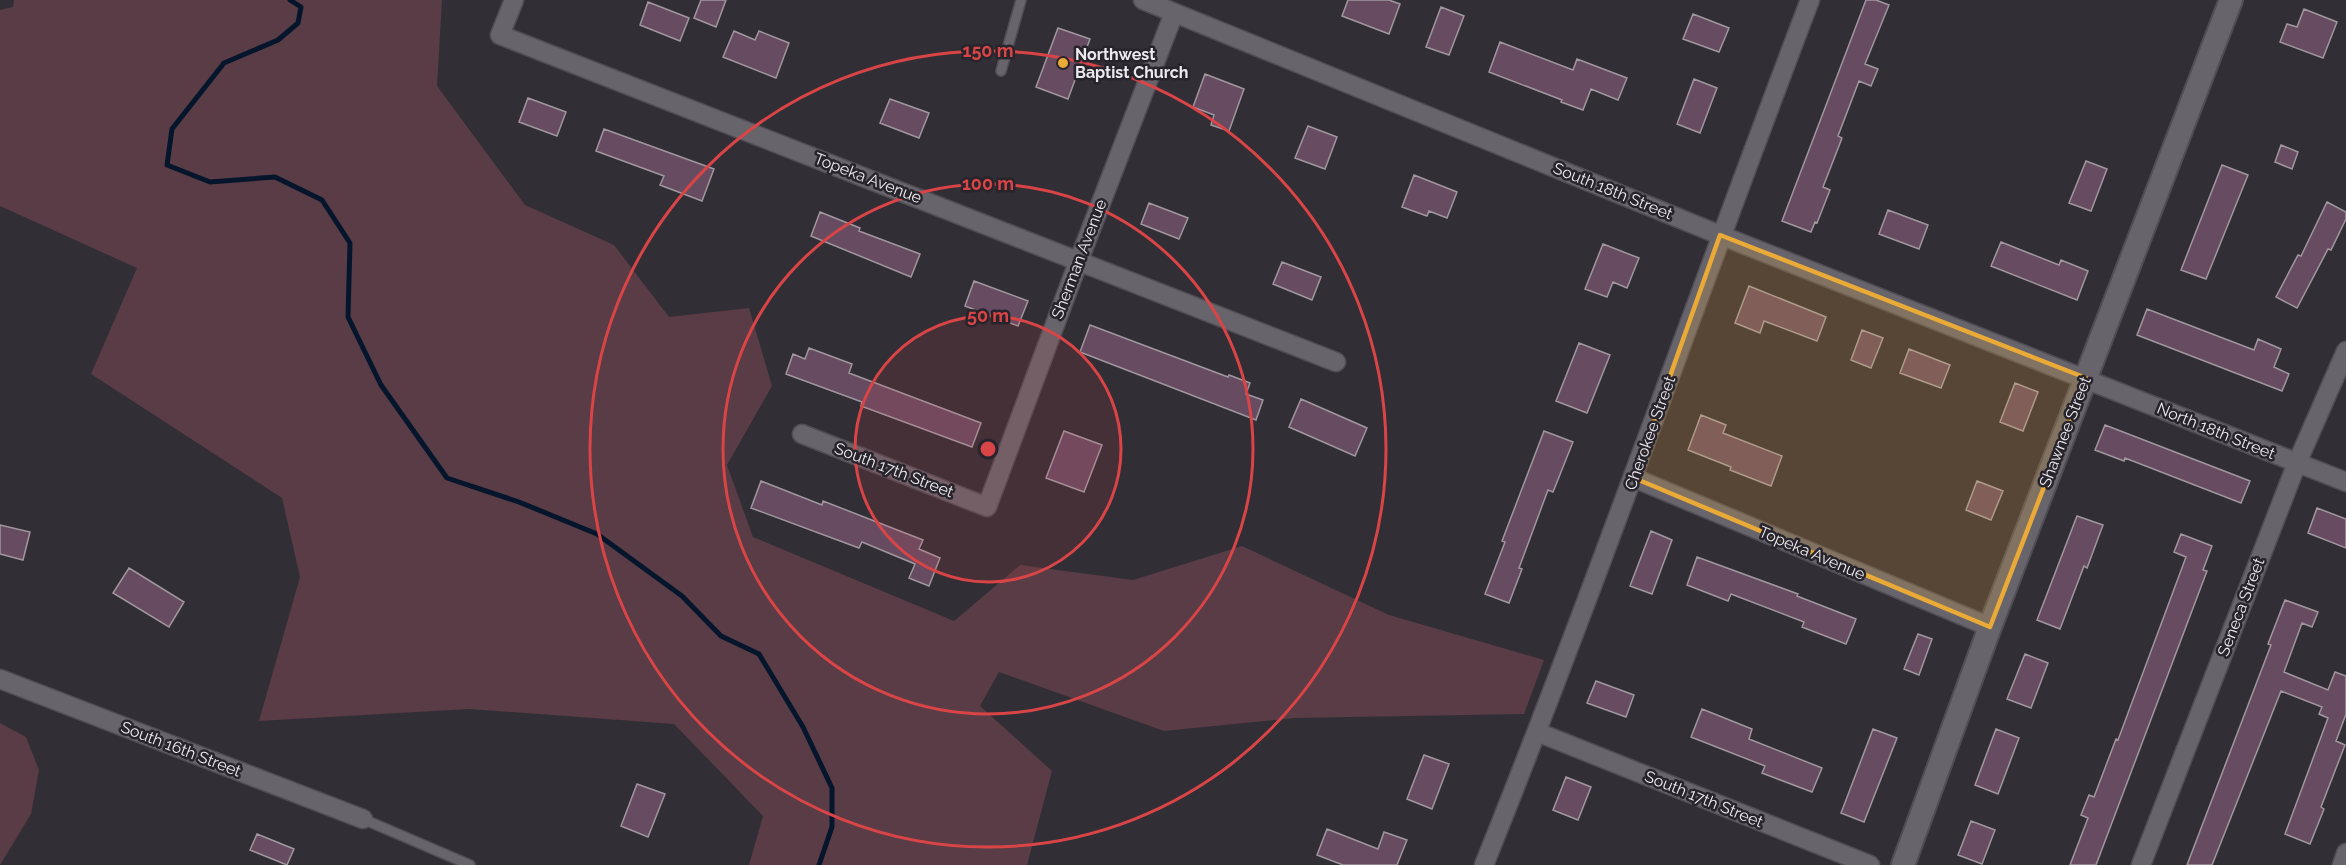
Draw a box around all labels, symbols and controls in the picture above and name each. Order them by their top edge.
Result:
text: 150 m [963,40,1014,61]
place label: Northwest Baptist Church [1075,45,1188,82]
marker: Northwest Baptist Church [1056,56,1070,70]
street label: Topeka Avenue [812,149,924,207]
street label: South 18th Street [1551,158,1676,224]
text: 100 m [962,173,1014,194]
street label: Sherman Avenue [1047,197,1111,321]
text: 50 m [967,305,1009,326]
street label: Cherokee Street [1621,373,1680,493]
street label: Shawnee Street [2035,373,2095,490]
street label: North 18th Street [2154,399,2278,464]
street label: South 17th Street [832,439,957,502]
centre of rings [978,439,998,459]
street label: Topeka Avenue [1756,522,1868,584]
street label: Seneca Street [2214,555,2269,659]
street label: South 16th Street [118,717,244,781]
street label: South 17th Street [1642,767,1767,832]

